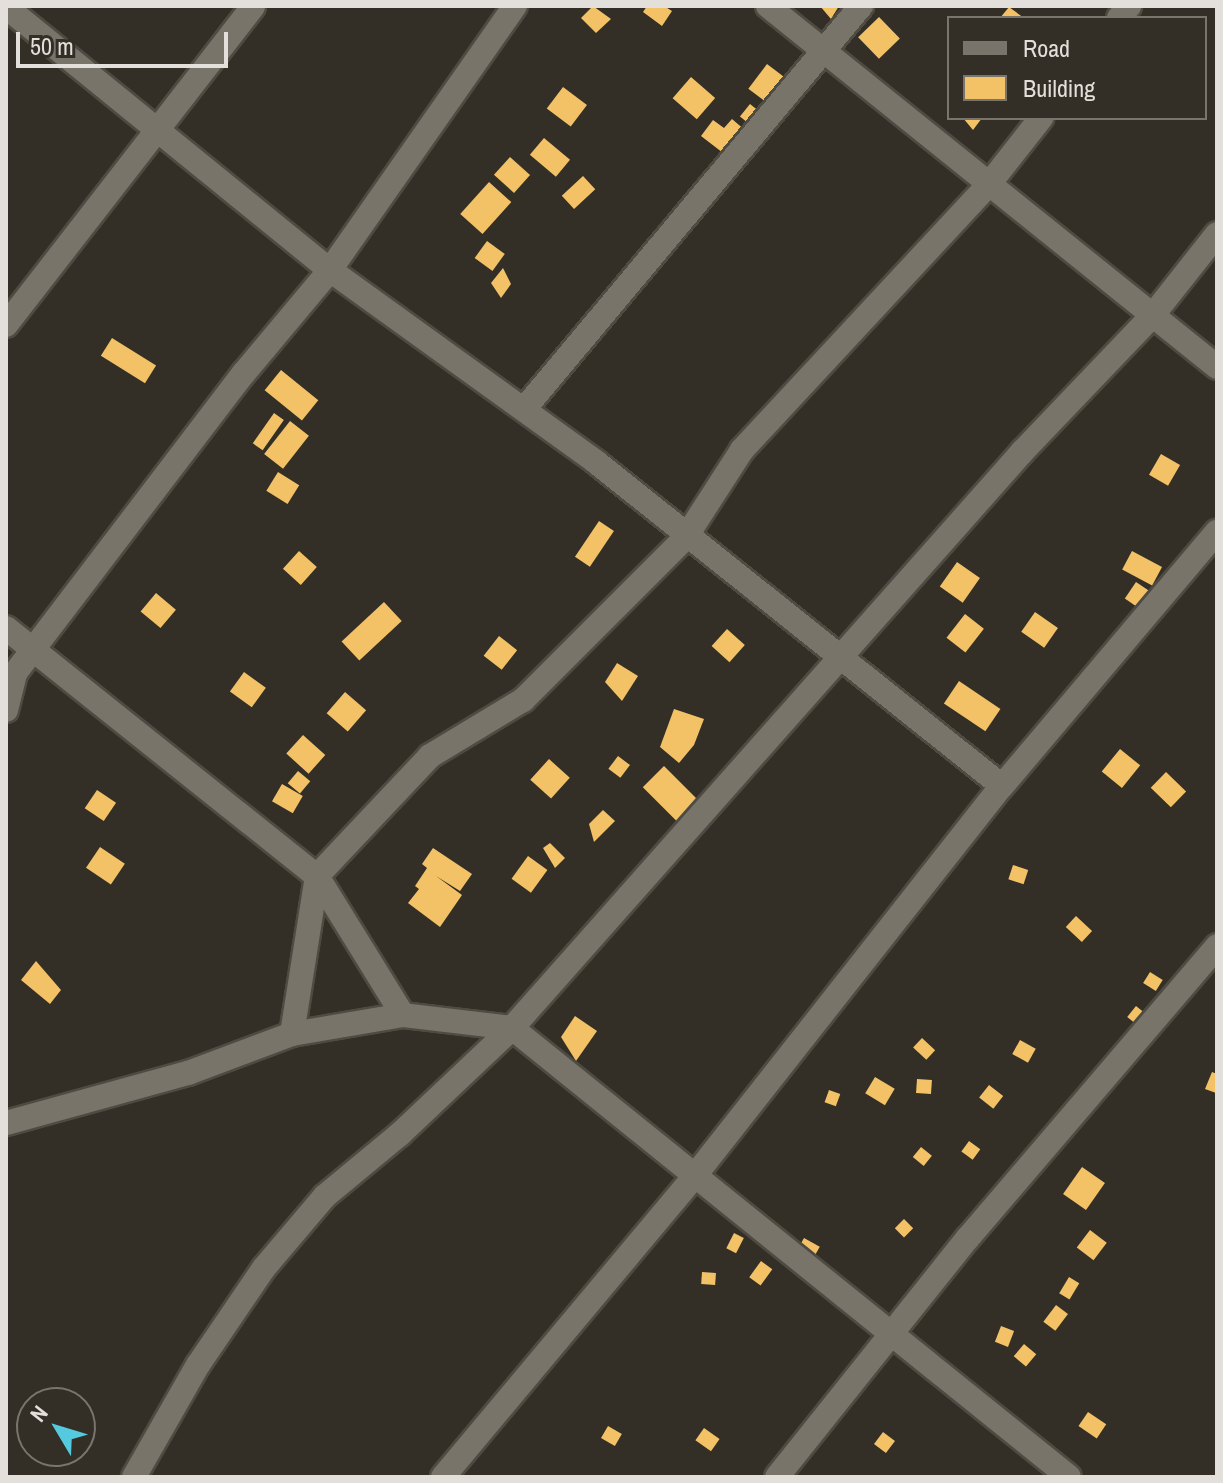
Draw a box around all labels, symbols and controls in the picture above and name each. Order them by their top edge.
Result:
scale bar [20,16,232,66]
legend [947,16,1207,120]
text: 50 m [30,30,74,62]
text: Road [1023,32,1070,64]
text: Building [1023,72,1095,104]
north arrow [16,1387,96,1467]
text: N [23,1399,54,1428]

